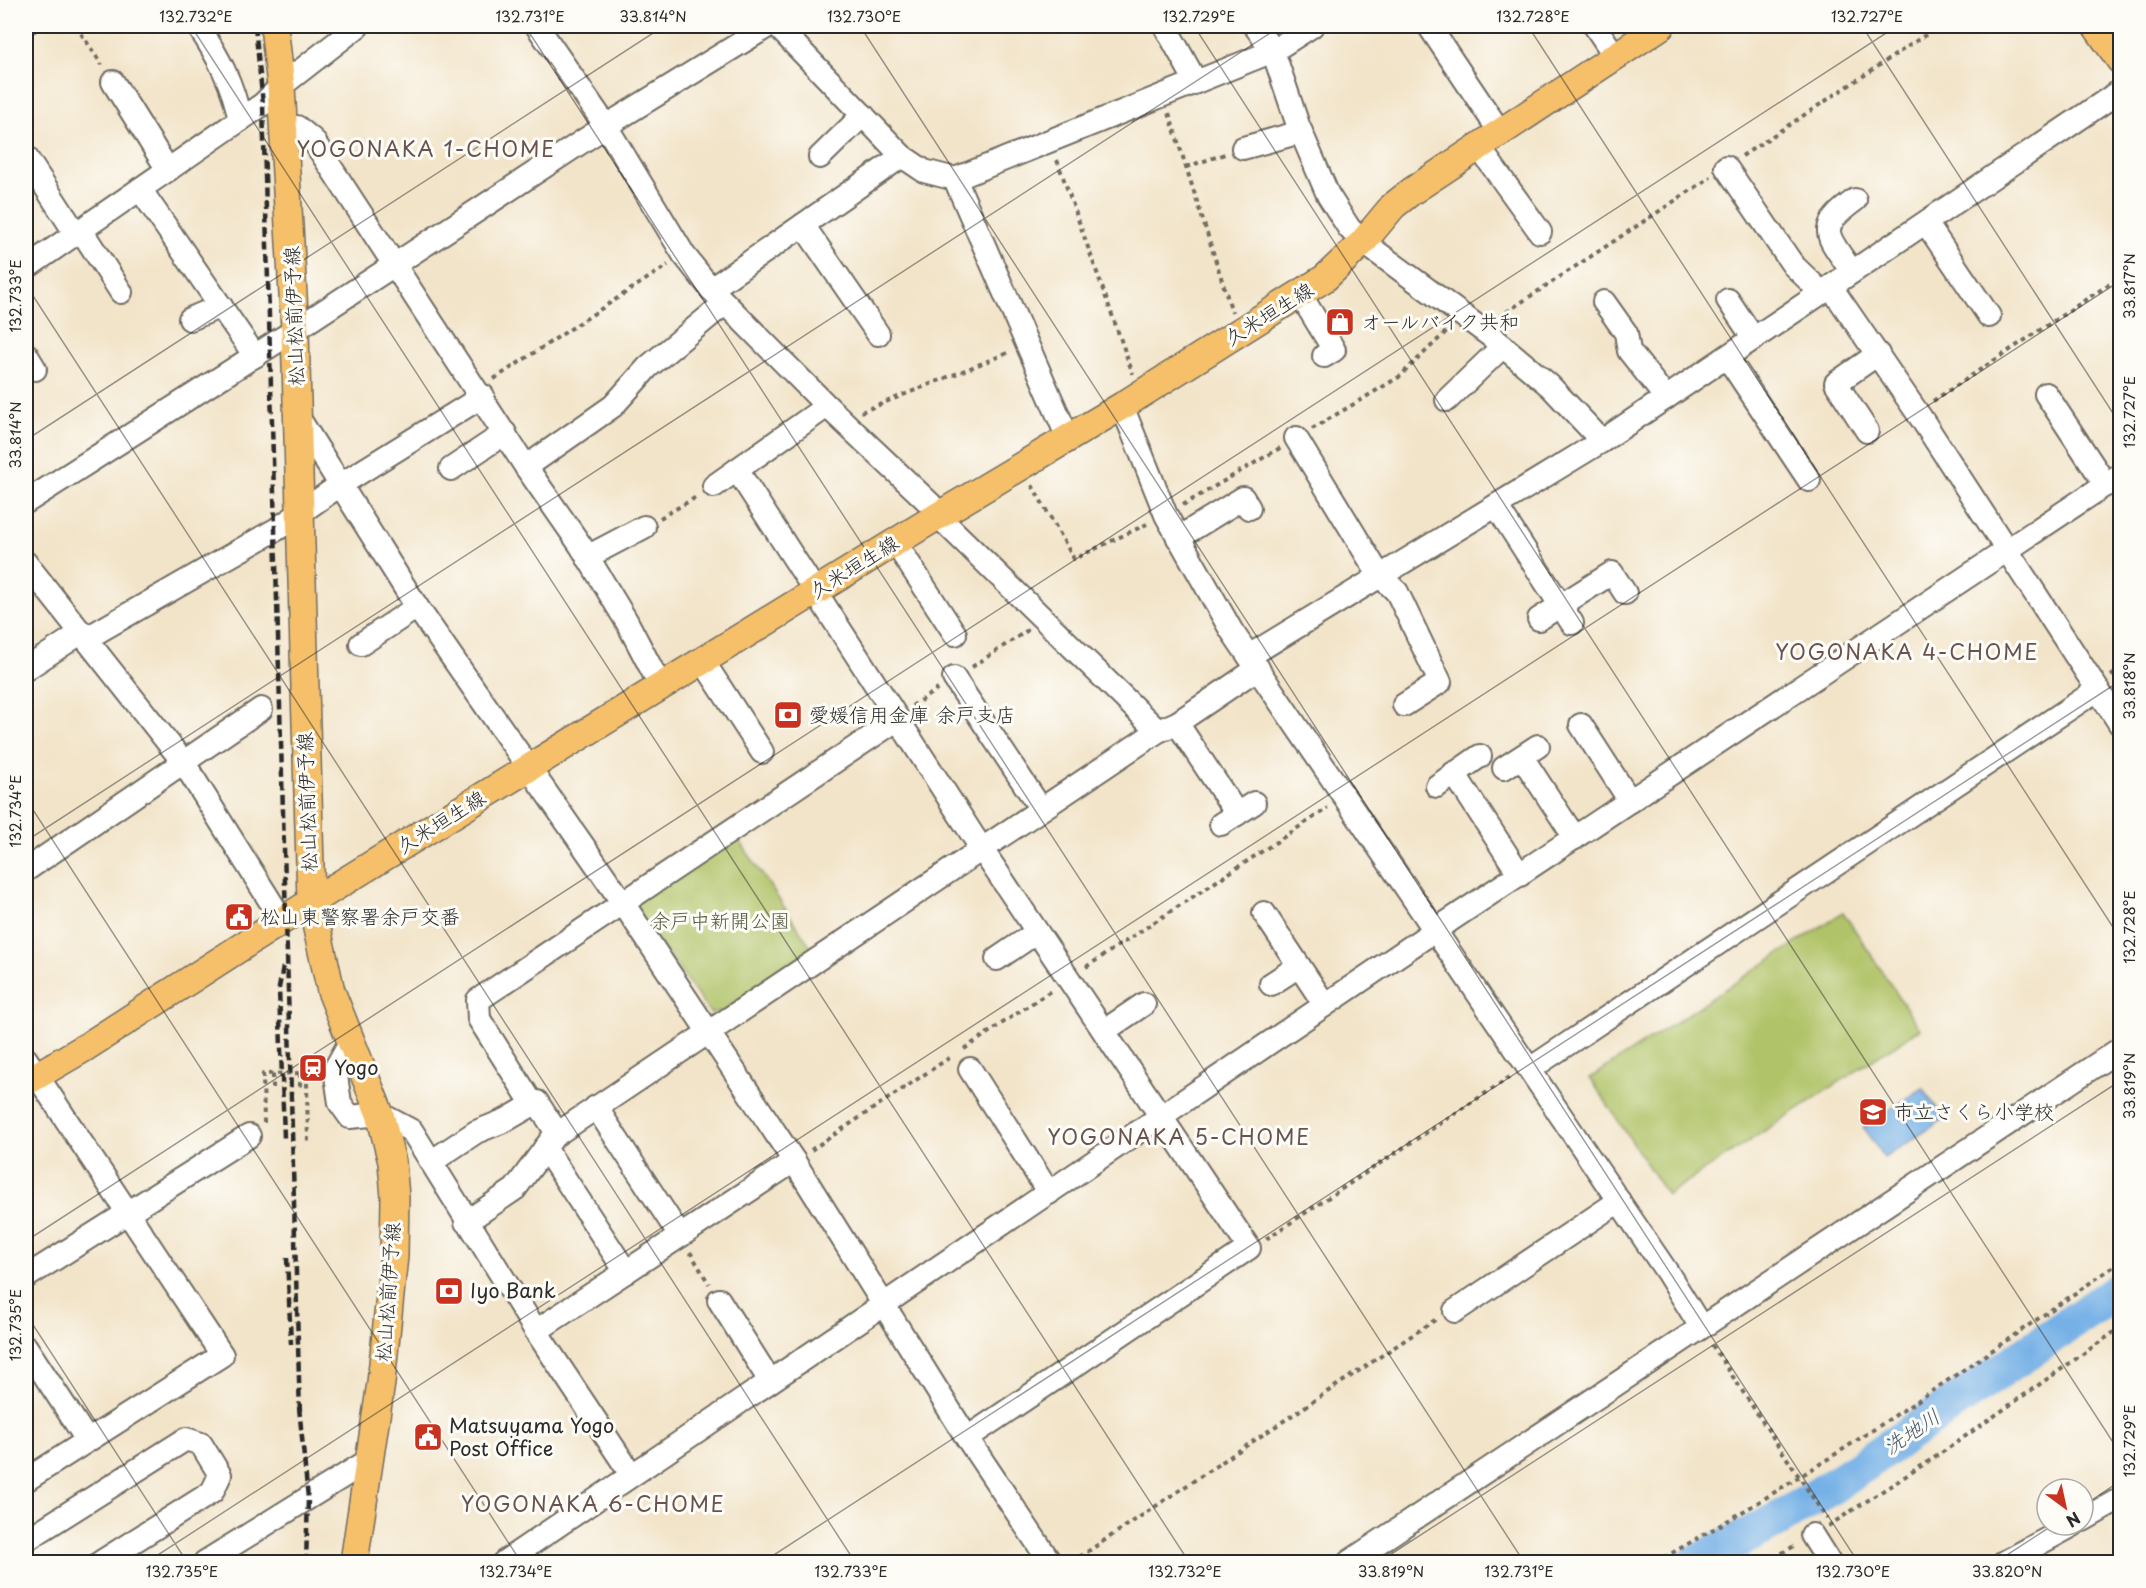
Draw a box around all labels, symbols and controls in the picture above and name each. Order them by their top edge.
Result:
text: 132.732°E [159,4,233,27]
text: 132.731°E [495,4,565,27]
text: 33.814°N [619,4,687,27]
text: 132.730°E [827,4,901,27]
text: 132.729°E [1163,4,1235,27]
text: 132.728°E [1496,4,1570,27]
text: 132.727°E [1831,4,1903,27]
district label: YOGONAKA 1-CHOME [296,132,556,164]
street label: 松山松前伊予線 [276,246,310,387]
text: 33.817°N [2117,253,2140,319]
text: 132.733°E [3,259,26,333]
street label: 久米垣生線 [1218,274,1319,352]
shop icon: オールバイク共和 [1324,306,1356,338]
place label: オールバイク共和 [1361,306,1519,336]
text: 132.727°E [2117,376,2140,448]
text: 33.814°N [3,401,26,469]
street label: 久米垣生線 [803,527,904,605]
district label: YOGONAKA 4-CHOME [1775,635,2039,667]
text: 33.818°N [2117,652,2140,720]
bank icon: 愛媛信用金庫 余戸支店 [772,699,804,731]
place label: 愛媛信用金庫 余戸支店 [809,699,1016,729]
street label: 松山松前伊予線 [289,732,323,873]
text: 132.734°E [3,775,26,847]
street label: 久米垣生線 [390,782,491,860]
text: 132.728°E [2117,890,2140,964]
public building icon: 松山東警察署余戸交番 [223,901,255,933]
place label: 松山東警察署余戸交番 [260,901,460,931]
park label: 余戸中新開公園 [650,905,790,935]
station icon: Yogo [297,1052,329,1084]
place label: Yogo [334,1052,379,1082]
text: 33.819°N [2117,1053,2140,1119]
school or university icon: 市立さくら小学校 [1857,1096,1889,1128]
place label: 市立さくら小学校 [1894,1096,2054,1126]
district label: YOGONAKA 5-CHOME [1047,1120,1311,1152]
street label: 松山松前伊予線 [367,1221,407,1363]
bank icon: Iyo Bank [433,1275,465,1307]
place label: Iyo Bank [470,1275,556,1305]
text: 132.735°E [3,1289,26,1361]
water label: 洗地川 [1876,1399,1946,1461]
text: 132.729°E [2117,1405,2140,1477]
place label: Matsuyama Yogo Post Office [449,1410,614,1463]
public building icon: Matsuyama Yogo Post Office [412,1421,444,1453]
north arrow [2035,1477,2095,1537]
district label: YOGONAKA 6-CHOME [461,1487,725,1519]
text: N [2062,1507,2086,1534]
text: 132.735°E [146,1559,218,1582]
text: 132.734°E [480,1559,552,1582]
text: 132.733°E [814,1559,888,1582]
text: 132.732°E [1148,1559,1222,1582]
text: 33.819°N [1358,1559,1424,1582]
text: 132.731°E [1484,1559,1554,1582]
text: 132.730°E [1816,1559,1890,1582]
text: 33.820°N [1972,1559,2042,1582]

